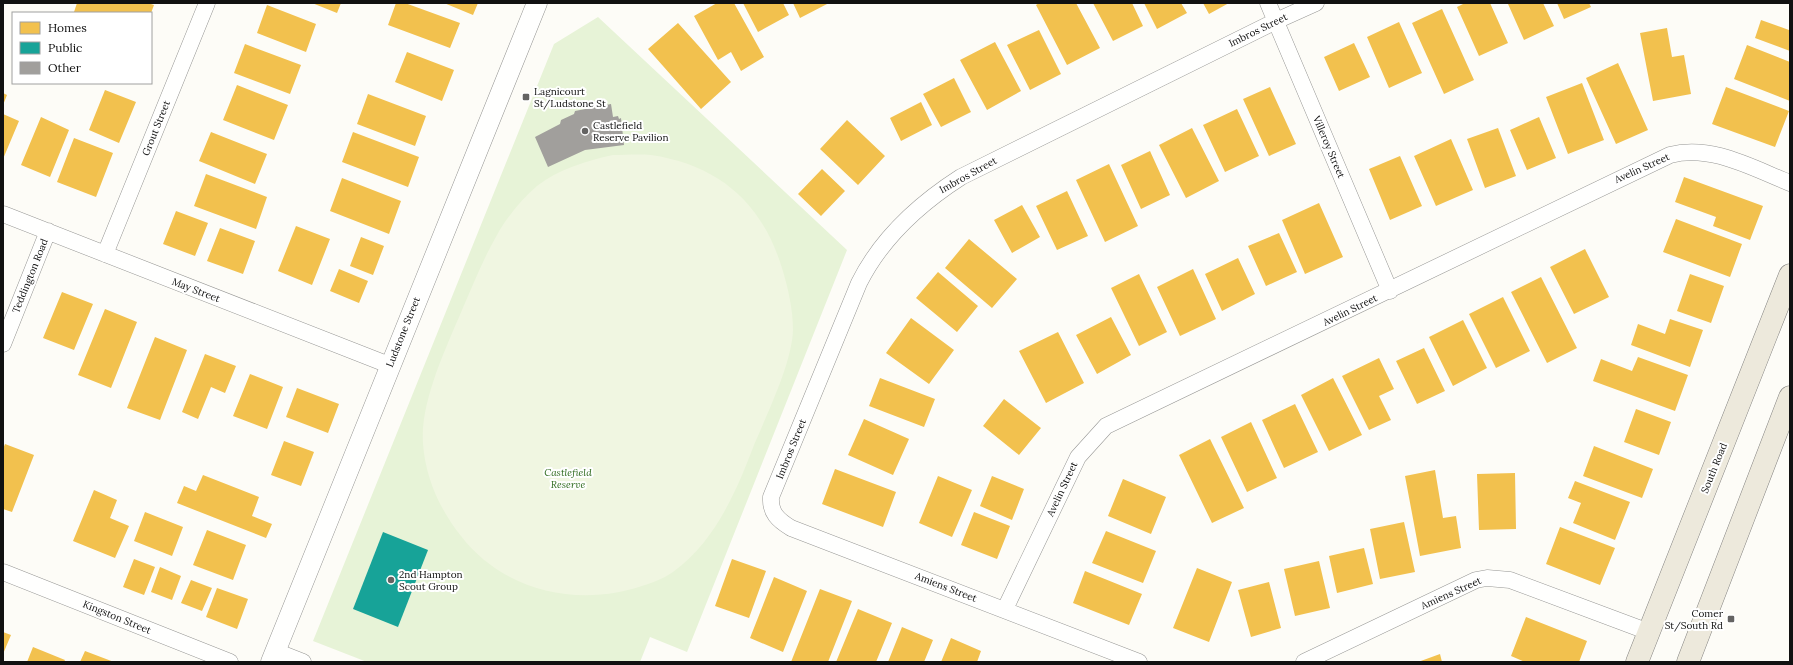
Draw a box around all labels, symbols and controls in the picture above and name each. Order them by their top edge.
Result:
street label: Imbros Street [1227,10,1290,50]
legend [12,12,152,84]
text: Homes [48,20,87,35]
text: Public [48,40,82,55]
text: Other [48,60,82,75]
place label: Lagnicourt St/Ludstone St [534,85,606,110]
marker: Lagnicourt St/Ludstone St [521,92,531,102]
street label: Grout Street [139,98,173,158]
street label: Villeroy Street [1310,113,1348,180]
place label: Castlefield Reserve Pavilion [593,119,668,144]
marker: Castlefield Reserve Pavilion [580,126,590,136]
street label: Avelin Street [1611,150,1672,186]
street label: Imbros Street [937,154,999,196]
street label: Teddington Road [9,237,51,315]
street label: May Street [170,275,222,305]
street label: Avelin Street [1320,291,1380,329]
street label: Ludstone Street [383,295,423,369]
street label: Imbros Street [773,417,809,481]
street label: South Road [1698,441,1730,495]
street label: Avelin Street [1043,459,1080,519]
park label: Castlefield Reserve [544,466,592,491]
place label: 2nd Hampton Scout Group [399,568,463,593]
street label: Amiens Street [912,569,979,605]
street label: Amiens Street [1418,574,1483,613]
marker: 2nd Hampton Scout Group [386,575,396,585]
street label: Kingston Street [81,597,153,637]
place label: Comer St/South Rd [1665,607,1724,632]
marker: Comer St/South Rd [1726,614,1736,624]

